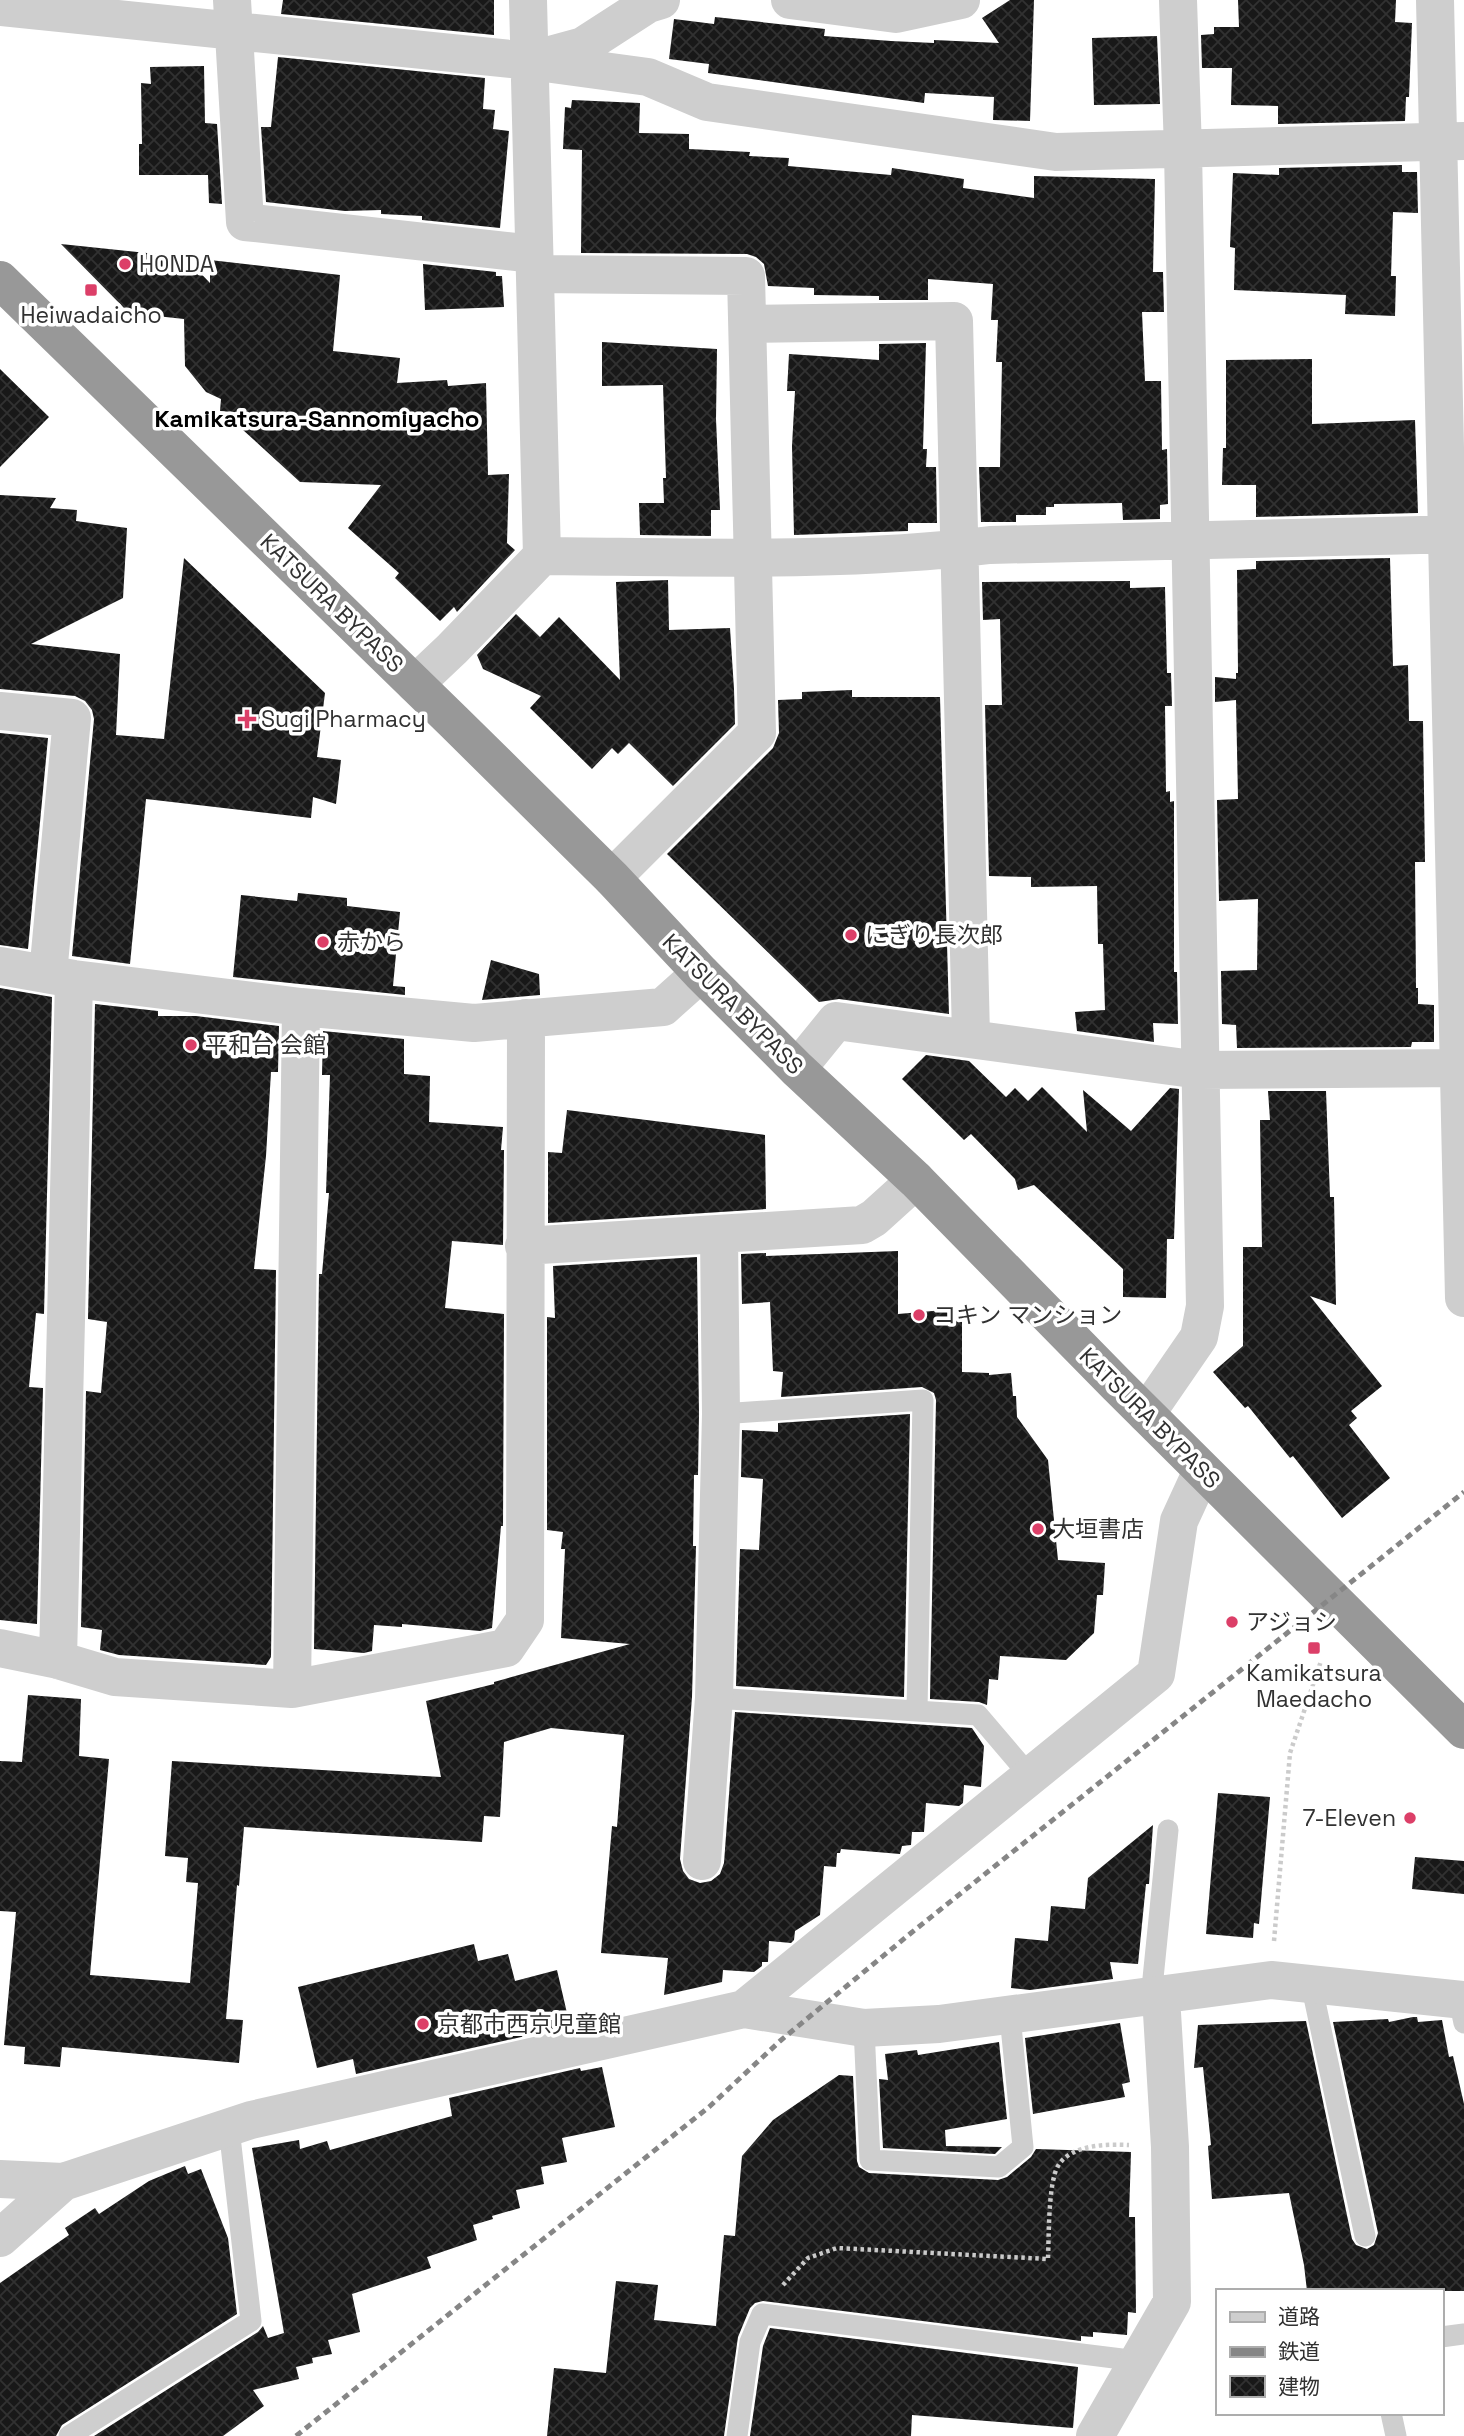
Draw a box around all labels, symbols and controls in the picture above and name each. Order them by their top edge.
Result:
place label: HONDA [139,249,214,279]
marker: HONDA [117,256,133,272]
marker: Heiwadaicho [83,282,99,298]
place label: Heiwadaicho [20,300,162,330]
district label: Kamikatsura-Sannomiyacho [154,403,480,434]
street label: KATSURA BYPASS [254,527,410,679]
place label: Sugi Pharmacy [261,704,426,734]
marker: Sugi Pharmacy [239,711,255,727]
place label: にぎり長次郎 [865,920,1003,950]
place label: 赤から [337,927,406,957]
street label: KATSURA BYPASS [656,927,810,1081]
marker: にぎり長次郎 [843,927,859,943]
marker: 赤から [315,934,331,950]
place label: 平和台 会館 [205,1030,326,1060]
marker: 平和台 会館 [183,1037,199,1053]
place label: コキン マンション [933,1300,1122,1330]
marker: コキン マンション [911,1307,927,1323]
street label: KATSURA BYPASS [1073,1341,1227,1495]
place label: 大垣書店 [1052,1514,1144,1544]
marker: 大垣書店 [1030,1521,1046,1537]
place label: アジョシ [1246,1607,1337,1637]
marker: アジョシ [1224,1614,1240,1630]
marker: Kamikatsura Maedacho [1306,1640,1322,1656]
place label: Kamikatsura Maedacho [1246,1658,1382,1714]
place label: 7-Eleven [1303,1803,1396,1833]
marker: 7-Eleven [1402,1810,1418,1826]
place label: 京都市西京児童館 [437,2009,621,2039]
marker: 京都市西京児童館 [415,2016,431,2032]
legend [1216,2289,1443,2415]
text: 道路 [1278,2303,1320,2330]
text: 鉄道 [1278,2338,1320,2365]
text: 建物 [1278,2373,1320,2400]

